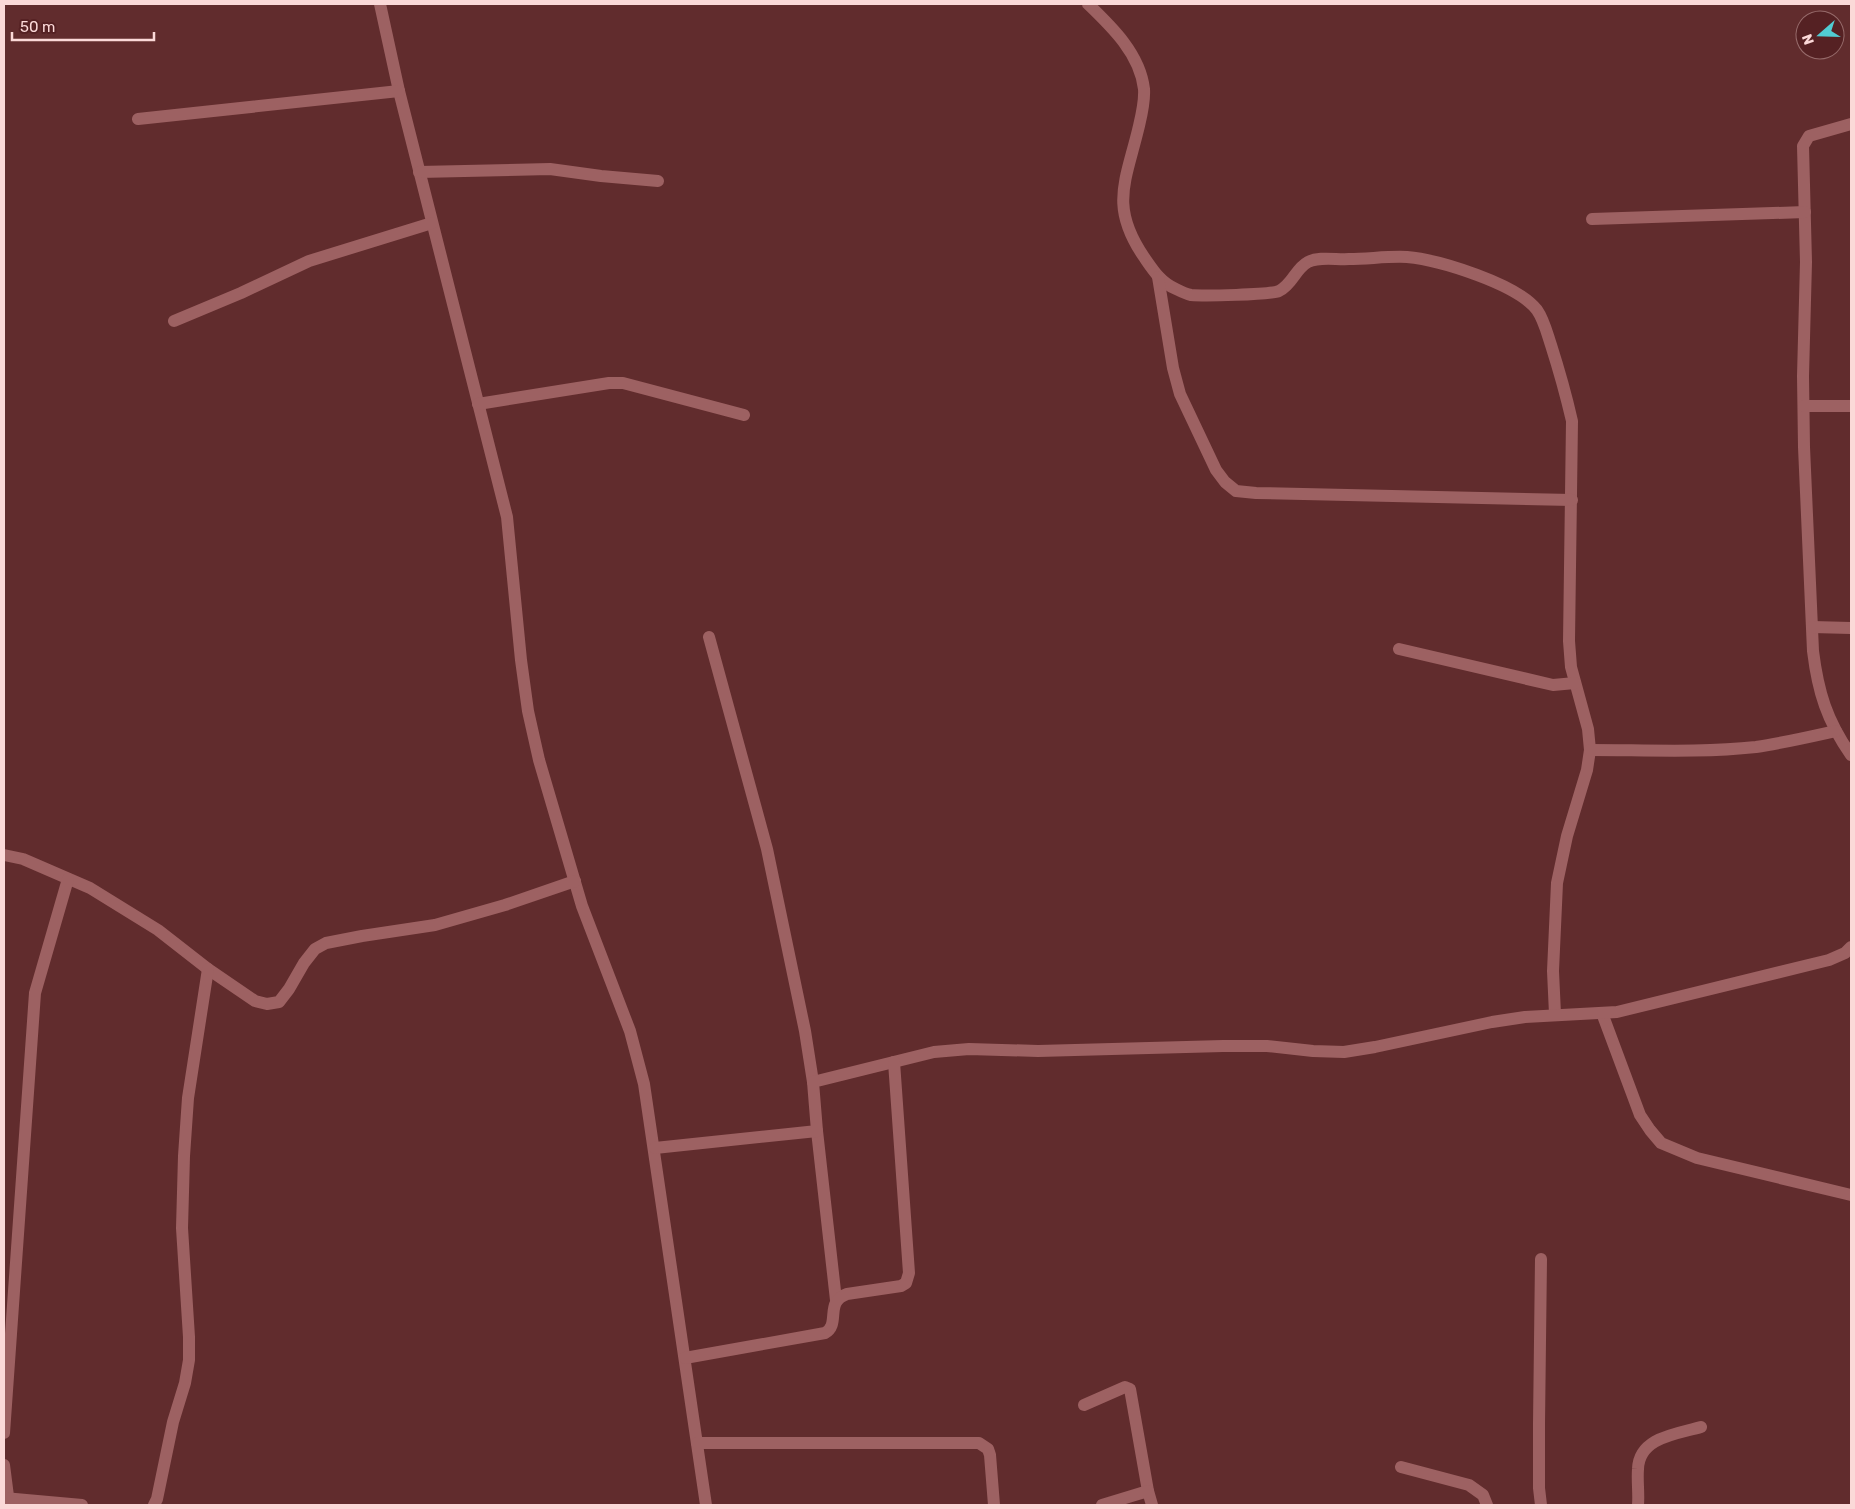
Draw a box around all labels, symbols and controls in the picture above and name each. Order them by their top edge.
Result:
scale bar [12,10,155,42]
north arrow [1795,10,1845,60]
text: 50 m [20,18,55,36]
text: N [1799,32,1818,47]

